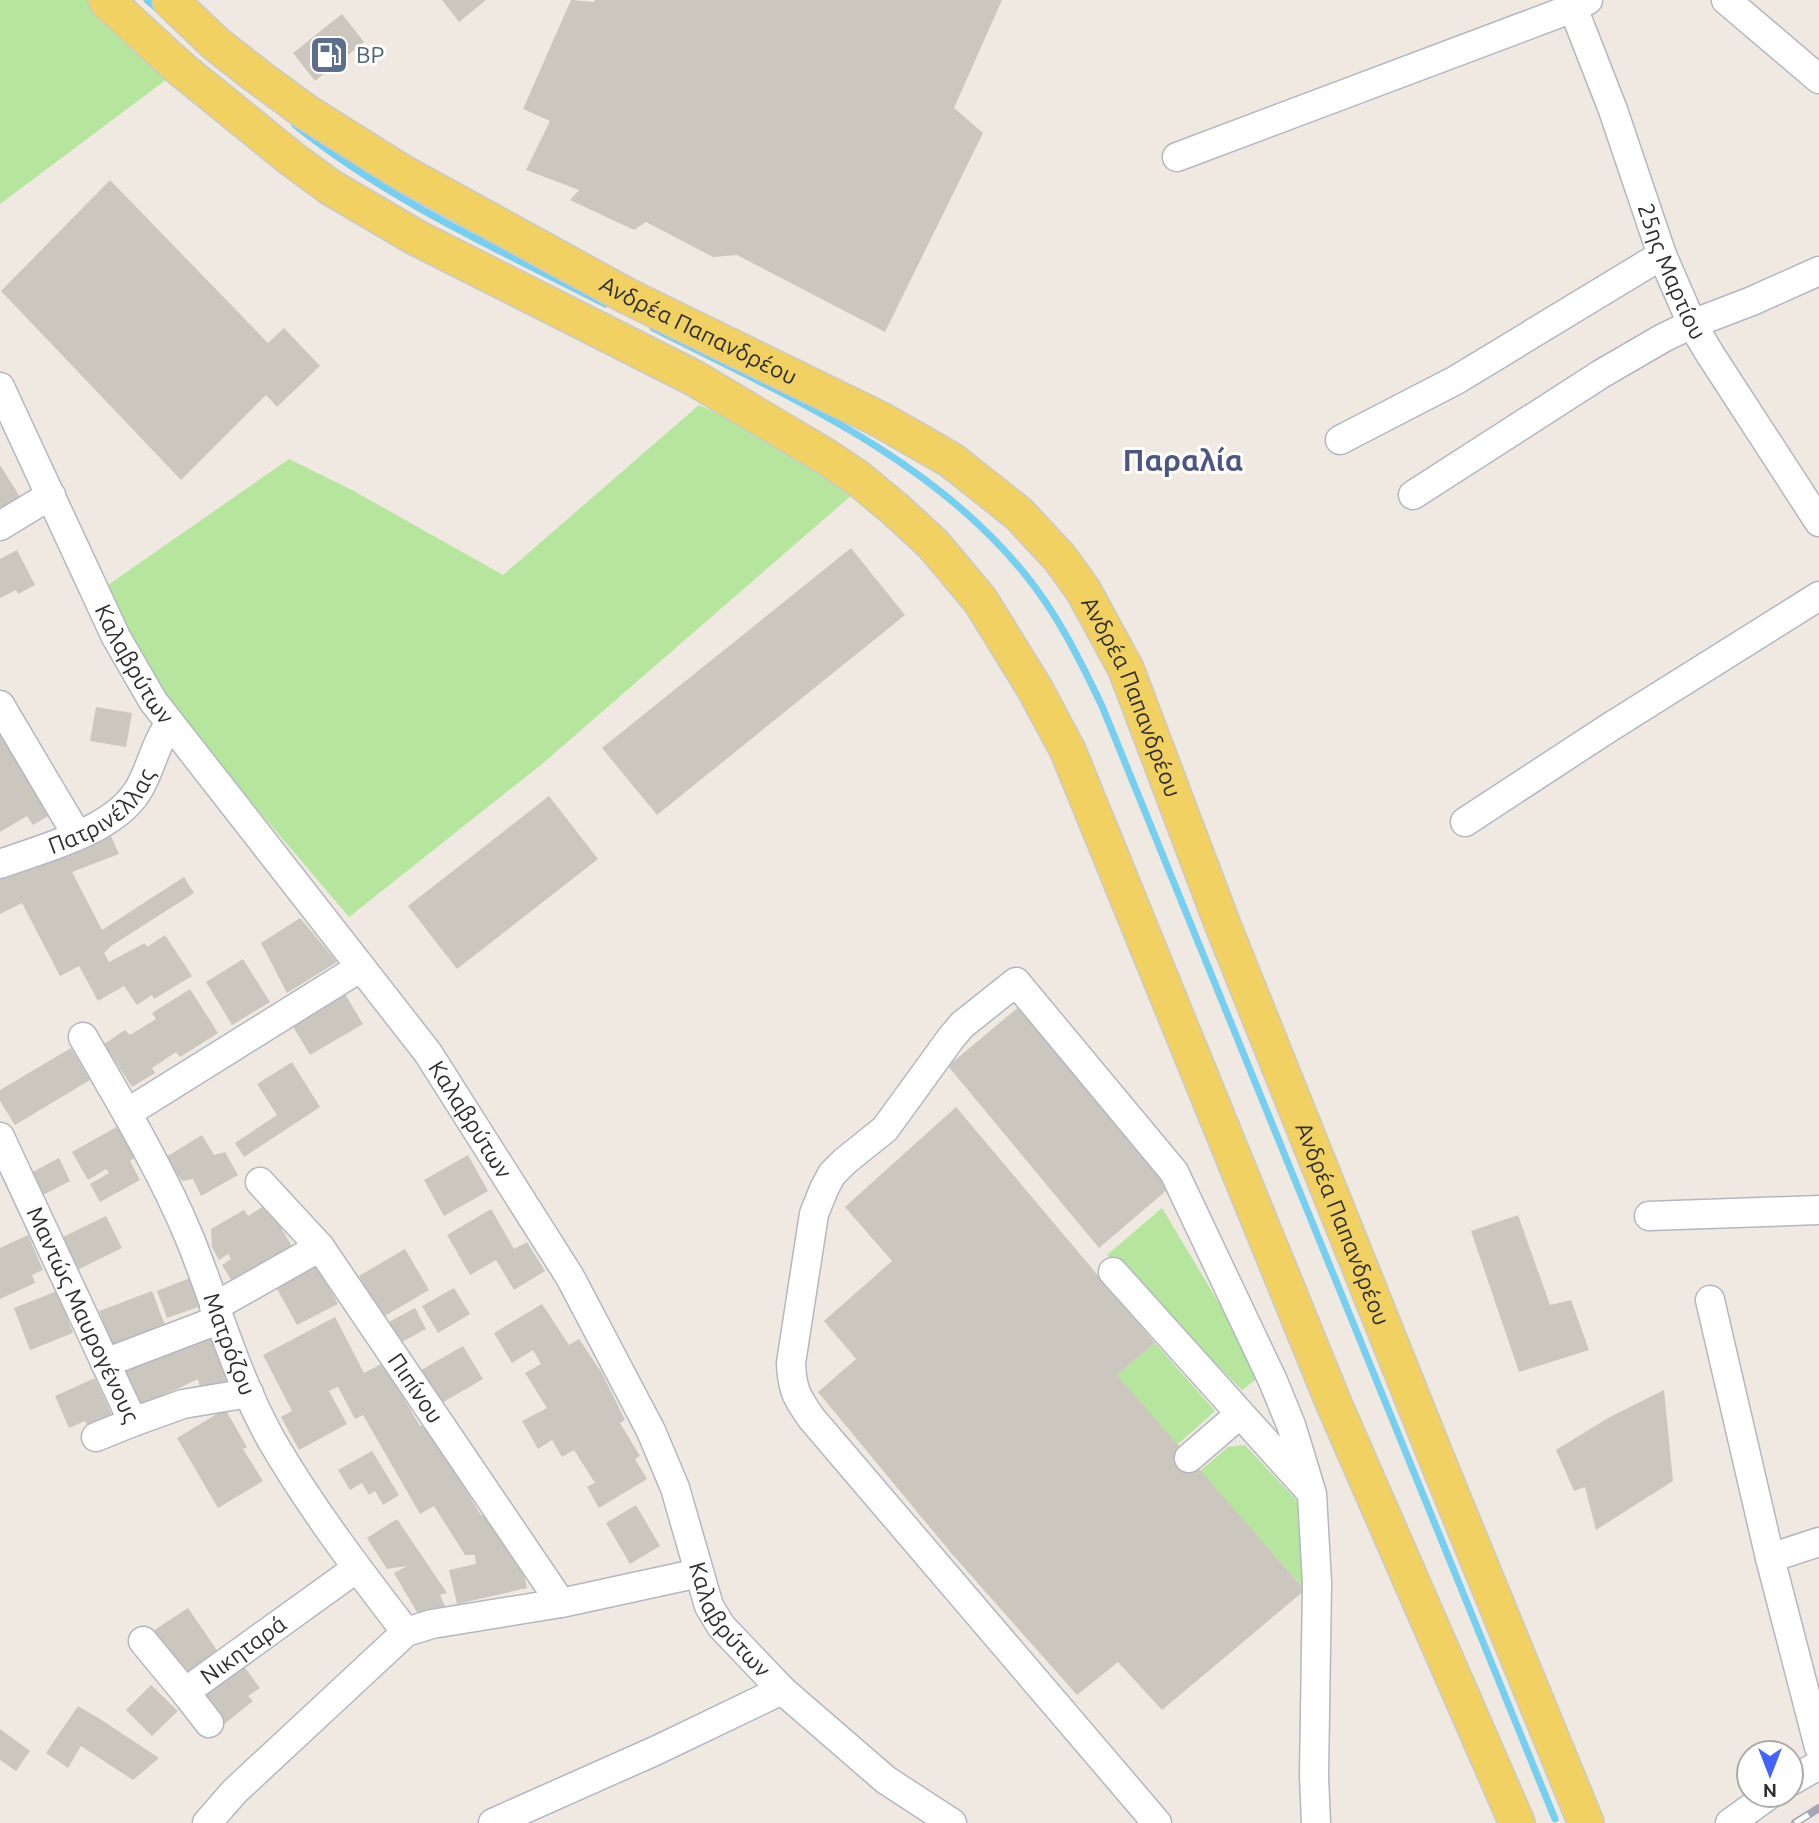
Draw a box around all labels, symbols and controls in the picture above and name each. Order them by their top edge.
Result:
fuel station icon: BP [308,34,350,76]
place label: BP [356,42,384,67]
street label: 25ης Μαρτίου [1633,200,1711,344]
street label: Ανδρέα Παπανδρέου [596,271,801,389]
district label: Παραλία [1123,443,1243,477]
street label: Ανδρέα Παπανδρέου [1077,592,1186,800]
street label: Καλαβρύτων [91,600,179,728]
street label: Πατρινέλλας [45,765,160,858]
street label: Καλαβρύτων [424,1056,517,1183]
street label: Ανδρέα Παπανδρέου [1291,1119,1395,1329]
street label: Μαντώς Μαυρογένους [22,1203,144,1427]
street label: Ματρόζου [199,1290,261,1399]
street label: Πιπίνου [383,1348,449,1428]
street label: Καλαβρύτων [685,1559,776,1682]
street label: Νικηταρά [195,1610,291,1689]
north arrow [1735,1739,1805,1809]
text: N [1763,1780,1777,1802]

